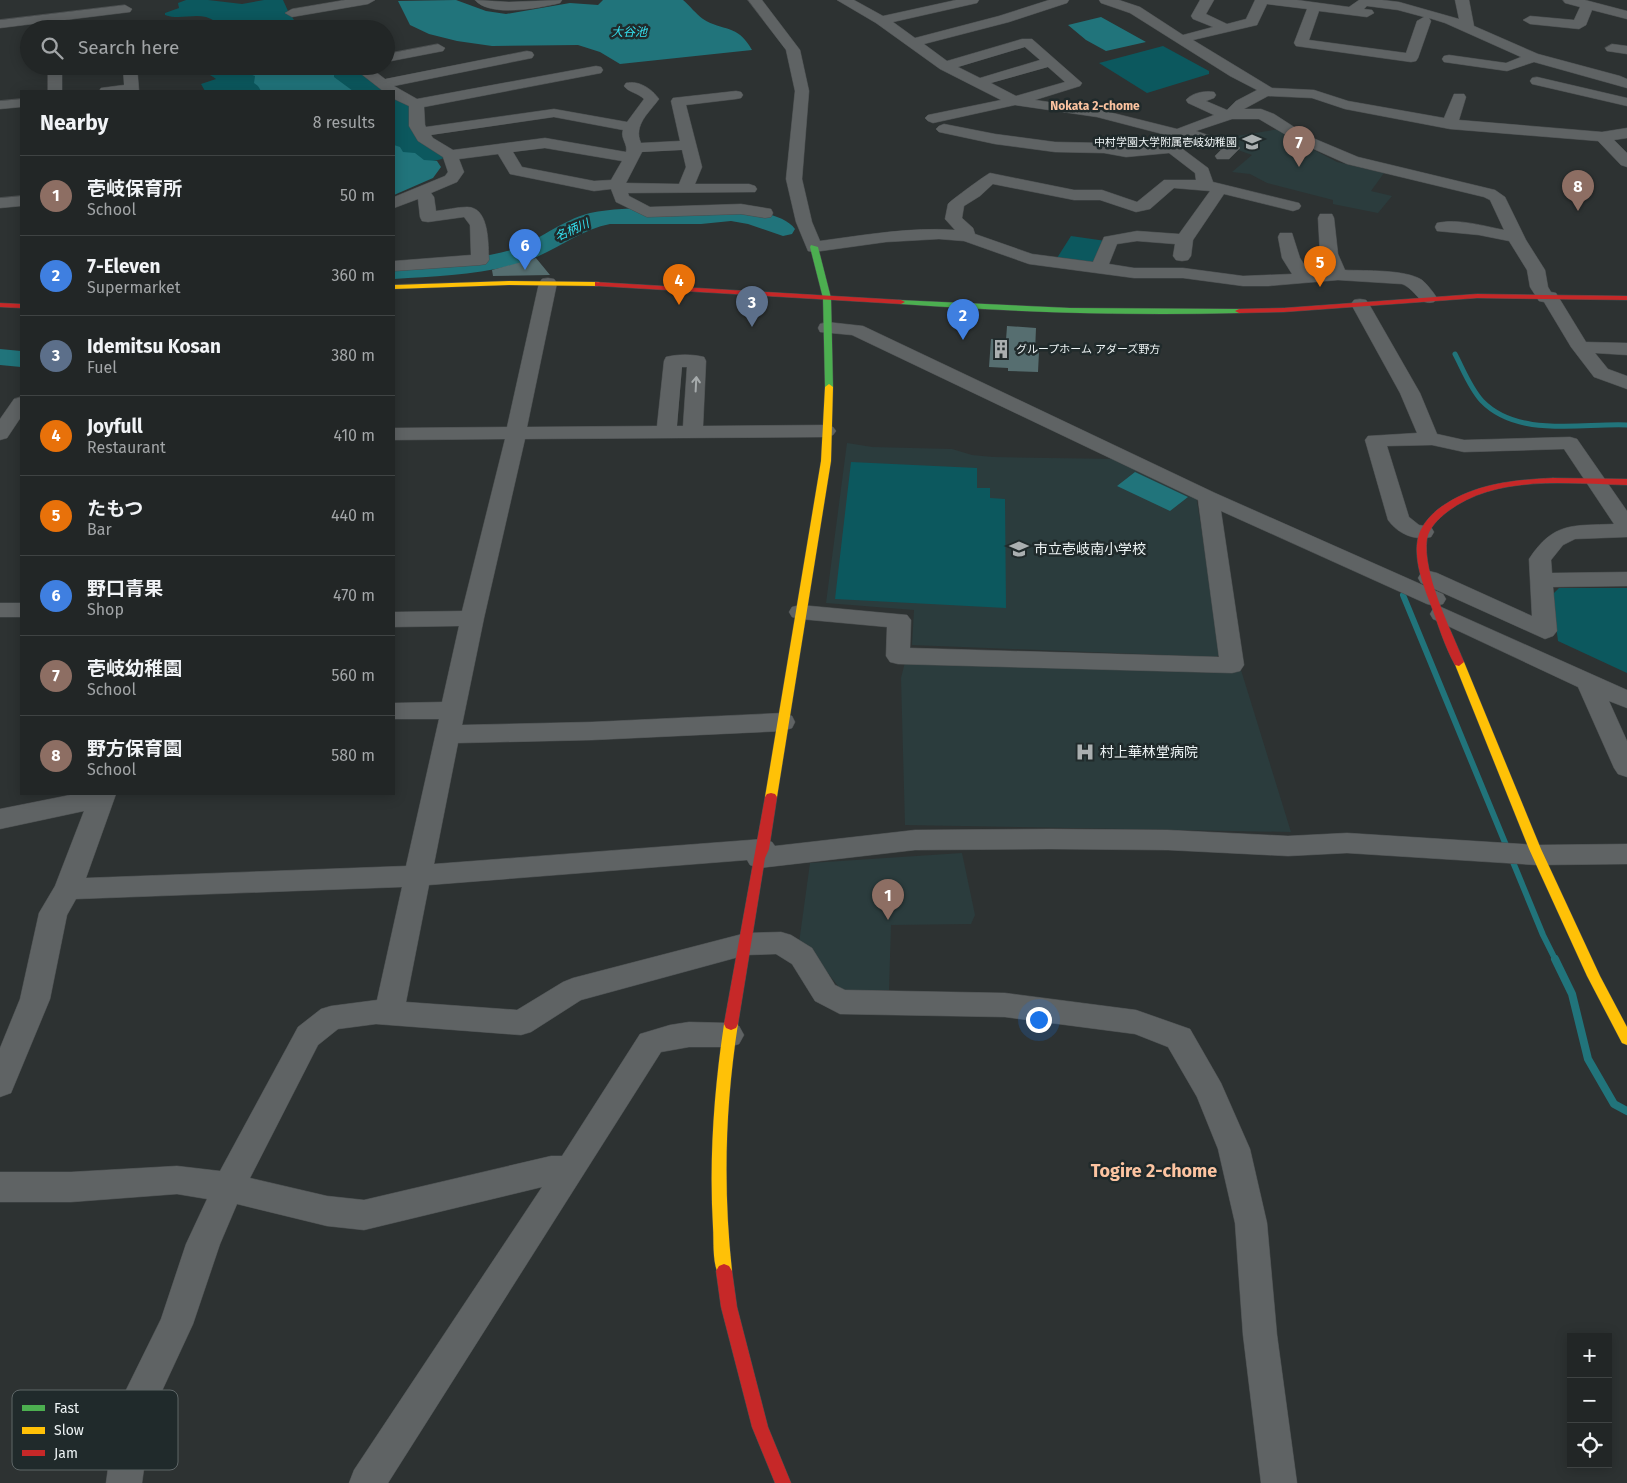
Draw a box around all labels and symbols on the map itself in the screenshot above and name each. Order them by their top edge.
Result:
water label: 大谷池 [611,25,648,39]
district label: Nokata 2-chome [1050,99,1140,113]
pin: 7 [1283,126,1315,167]
school or university icon: 中村学園大学附属壱岐幼稚園 [1241,131,1263,153]
place label: 中村学園大学附属壱岐幼稚園 [1094,136,1237,149]
pin: 8 [1562,170,1594,211]
water label: 名柄川 [553,215,593,244]
pin: 6 [509,229,541,270]
pin: 5 [1304,246,1336,287]
pin: 4 [663,264,695,305]
pin: 3 [736,286,768,327]
pin: 2 [947,299,979,340]
building icon: グループホーム アダーズ野方 [990,338,1012,360]
place label: グループホーム アダーズ野方 [1016,343,1160,356]
one-way arrow [691,376,700,392]
school or university icon: 市立壱岐南小学校 [1008,538,1030,560]
place label: 市立壱岐南小学校 [1034,541,1146,558]
hospital icon: 村上華林堂病院 [1074,741,1096,763]
place label: 村上華林堂病院 [1100,744,1198,761]
pin: 1 [872,879,904,920]
your location [1026,1007,1052,1033]
district label: Togire 2-chome [1091,1160,1217,1182]
legend [12,1390,178,1470]
text: Fast [54,1400,80,1417]
text: Slow [54,1422,84,1439]
text: Jam [54,1445,78,1462]

